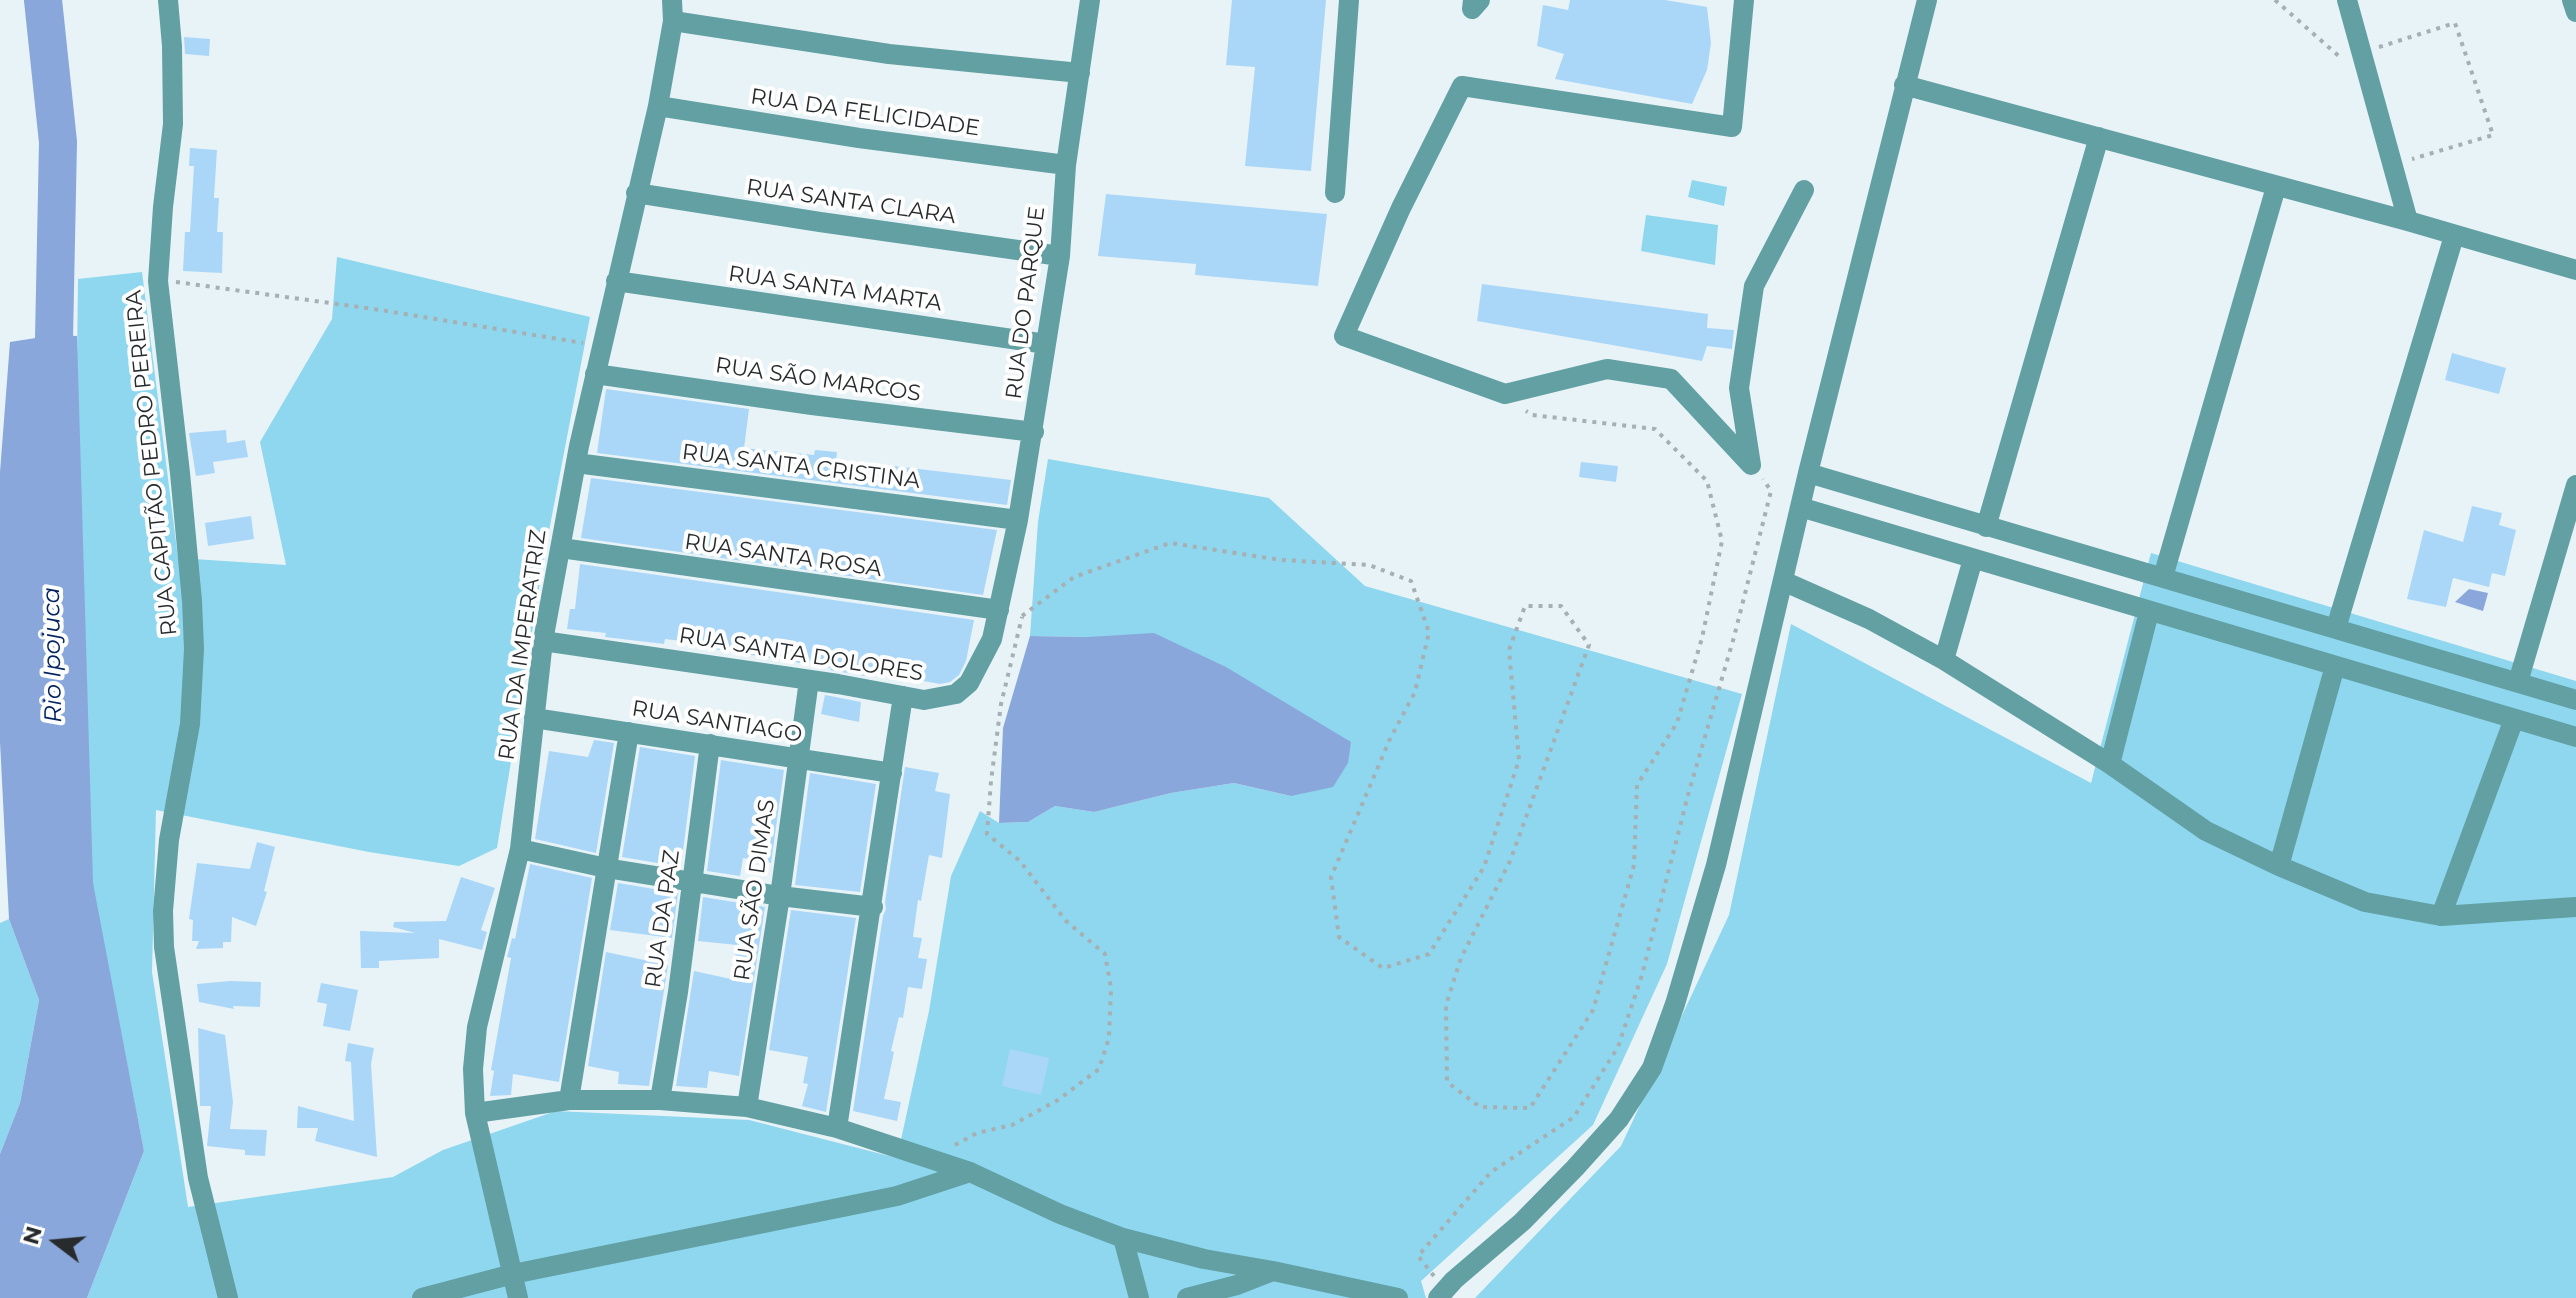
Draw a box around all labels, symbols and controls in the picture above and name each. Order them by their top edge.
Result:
street label: RUA DA FELICIDADE [749,84,981,142]
street label: RUA SANTA CLARA [745,174,957,230]
street label: RUA DO PARQUE [1001,205,1051,401]
street label: RUA SANTA MARTA [727,261,943,317]
street label: RUA CAPITÃO PEDRO PEREIRA [121,289,183,637]
street label: RUA SÃO MARCOS [713,352,923,408]
street label: RUA SANTA CRISTINA [681,439,921,495]
street label: RUA DA IMPERATRIZ [494,528,552,762]
street label: RUA SANTA ROSA [683,529,883,583]
water label: Rio Ipojuca [37,587,69,723]
street label: RUA SANTA DOLORES [677,623,925,687]
street label: RUA SANTIAGO [630,696,804,748]
street label: RUA SÃO DIMAS [729,798,781,982]
street label: RUA DA PAZ [640,848,686,990]
north arrow [16,1202,96,1282]
text: N [17,1223,48,1248]

